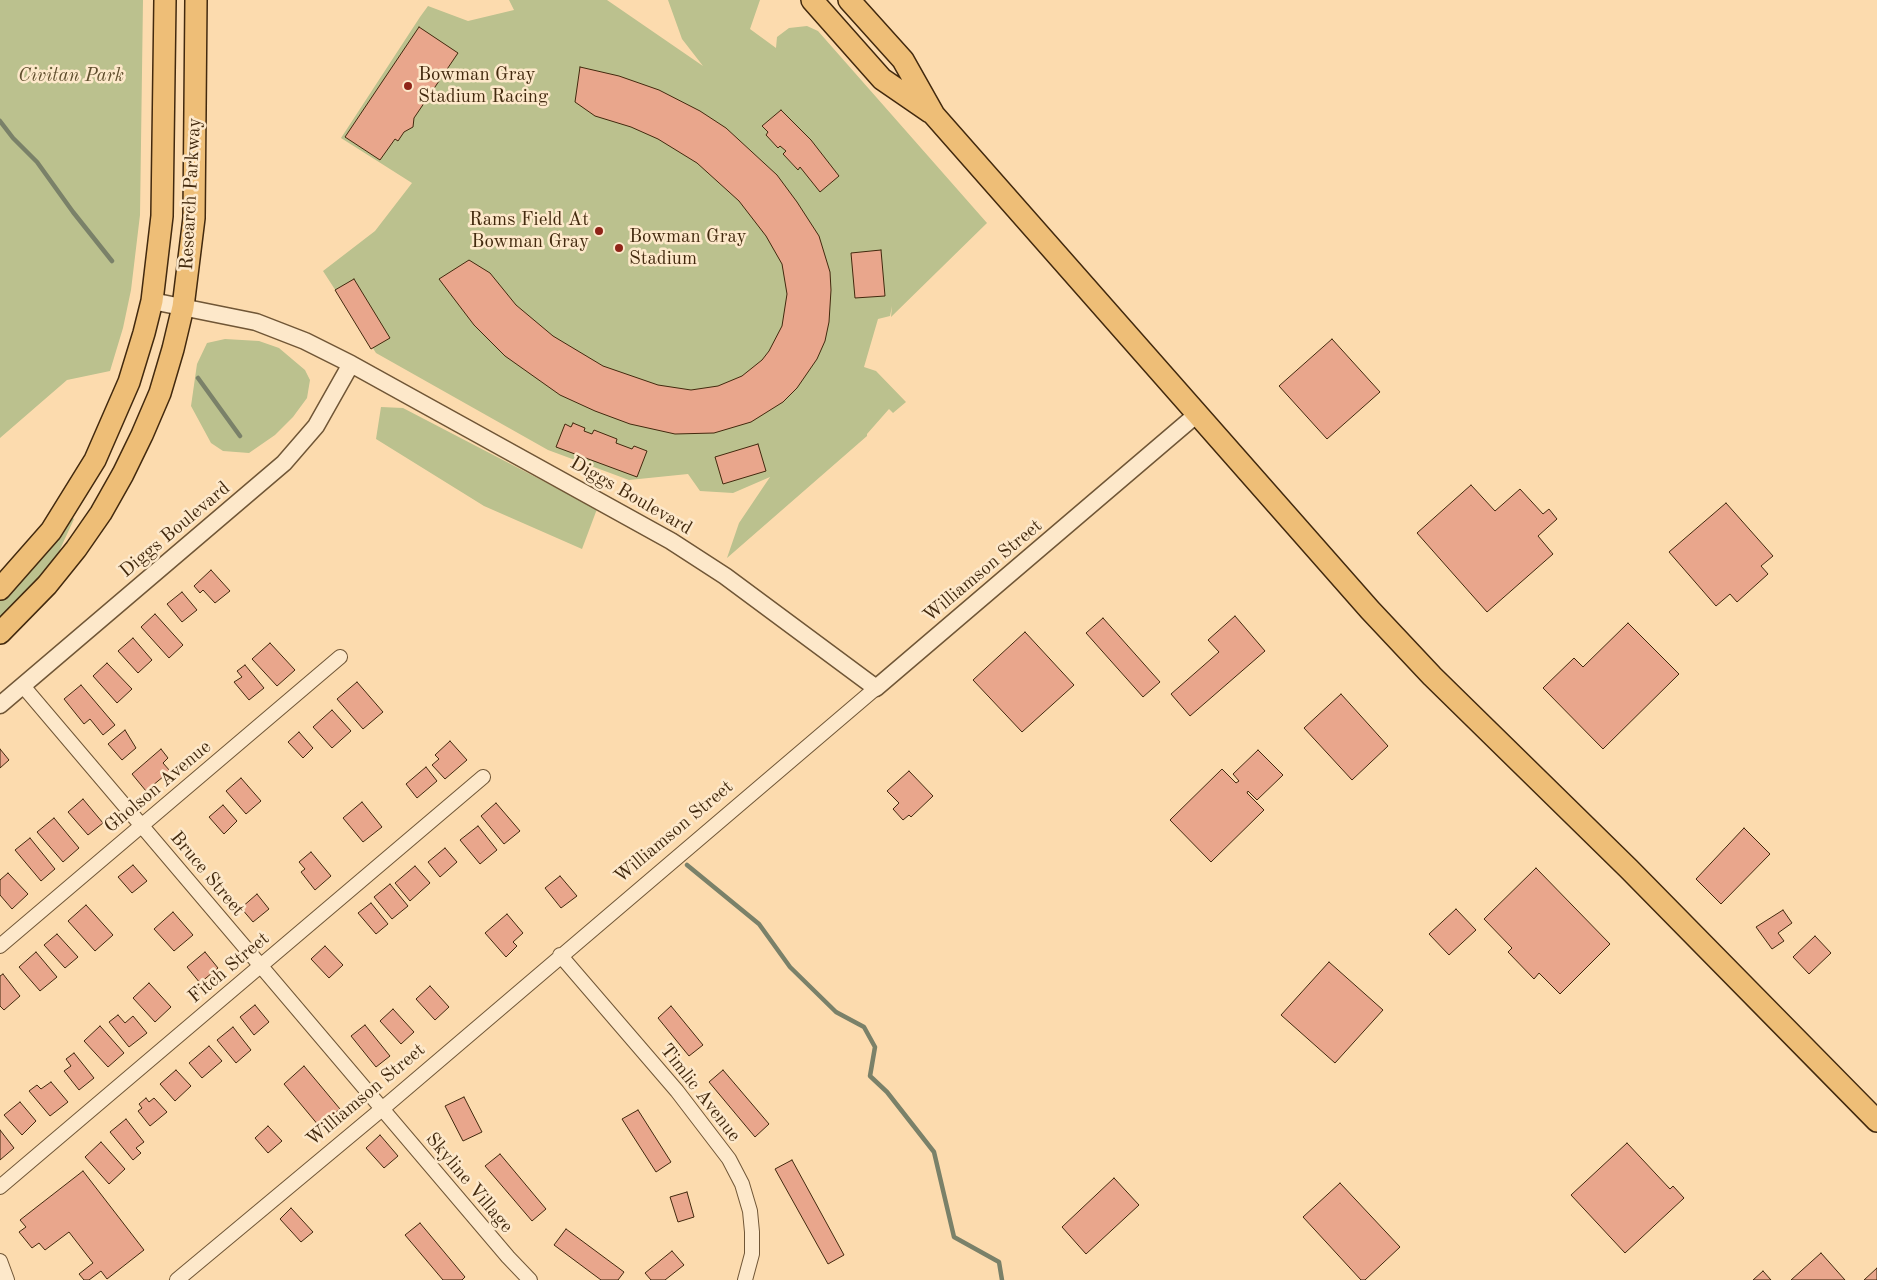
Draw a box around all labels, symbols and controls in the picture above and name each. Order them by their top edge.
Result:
place label: Bowman Gray Stadium Racing [418,64,548,108]
park label: Civitan Park [18,65,124,87]
marker: Bowman Gray Stadium Racing [402,80,414,92]
street label: Research Parkway [176,117,206,271]
place label: Rams Field At Bowman Gray [469,209,589,253]
marker: Rams Field At Bowman Gray [593,225,605,237]
place label: Bowman Gray Stadium [629,226,747,270]
marker: Bowman Gray Stadium [613,242,625,254]
street label: Diggs Boulevard [566,452,696,540]
street label: Diggs Boulevard [115,477,235,583]
street label: Williamson Street [919,515,1047,627]
street label: Gholson Avenue [100,736,216,838]
street label: Williamson Street [610,776,738,888]
street label: Bruce Street [165,827,249,921]
street label: Fitch Street [184,927,274,1009]
street label: Williamson Street [302,1039,430,1151]
street label: Timlic Avenue [655,1039,745,1147]
street label: Skyline Village [420,1128,518,1238]

